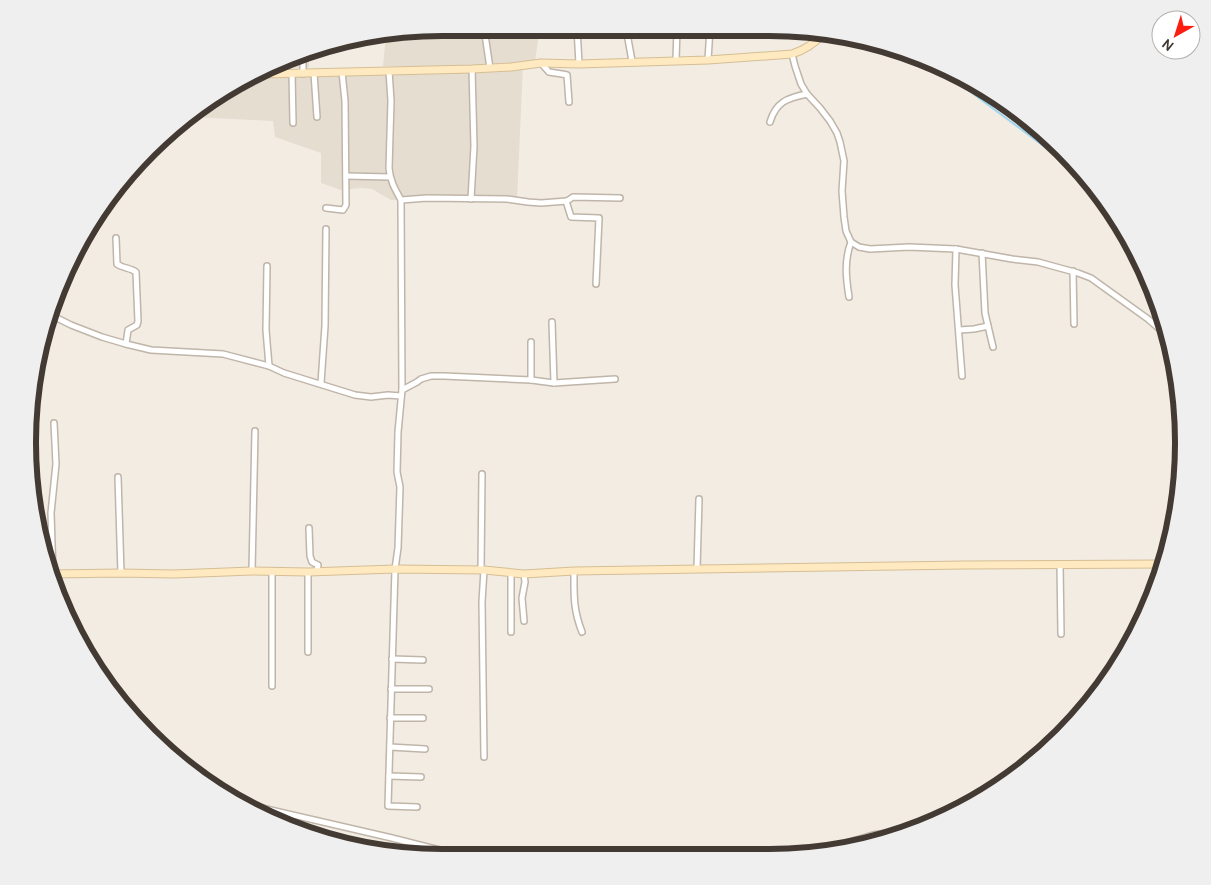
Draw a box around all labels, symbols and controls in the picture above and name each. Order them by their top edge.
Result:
north arrow [1151,10,1201,60]
text: N [1158,35,1177,55]

